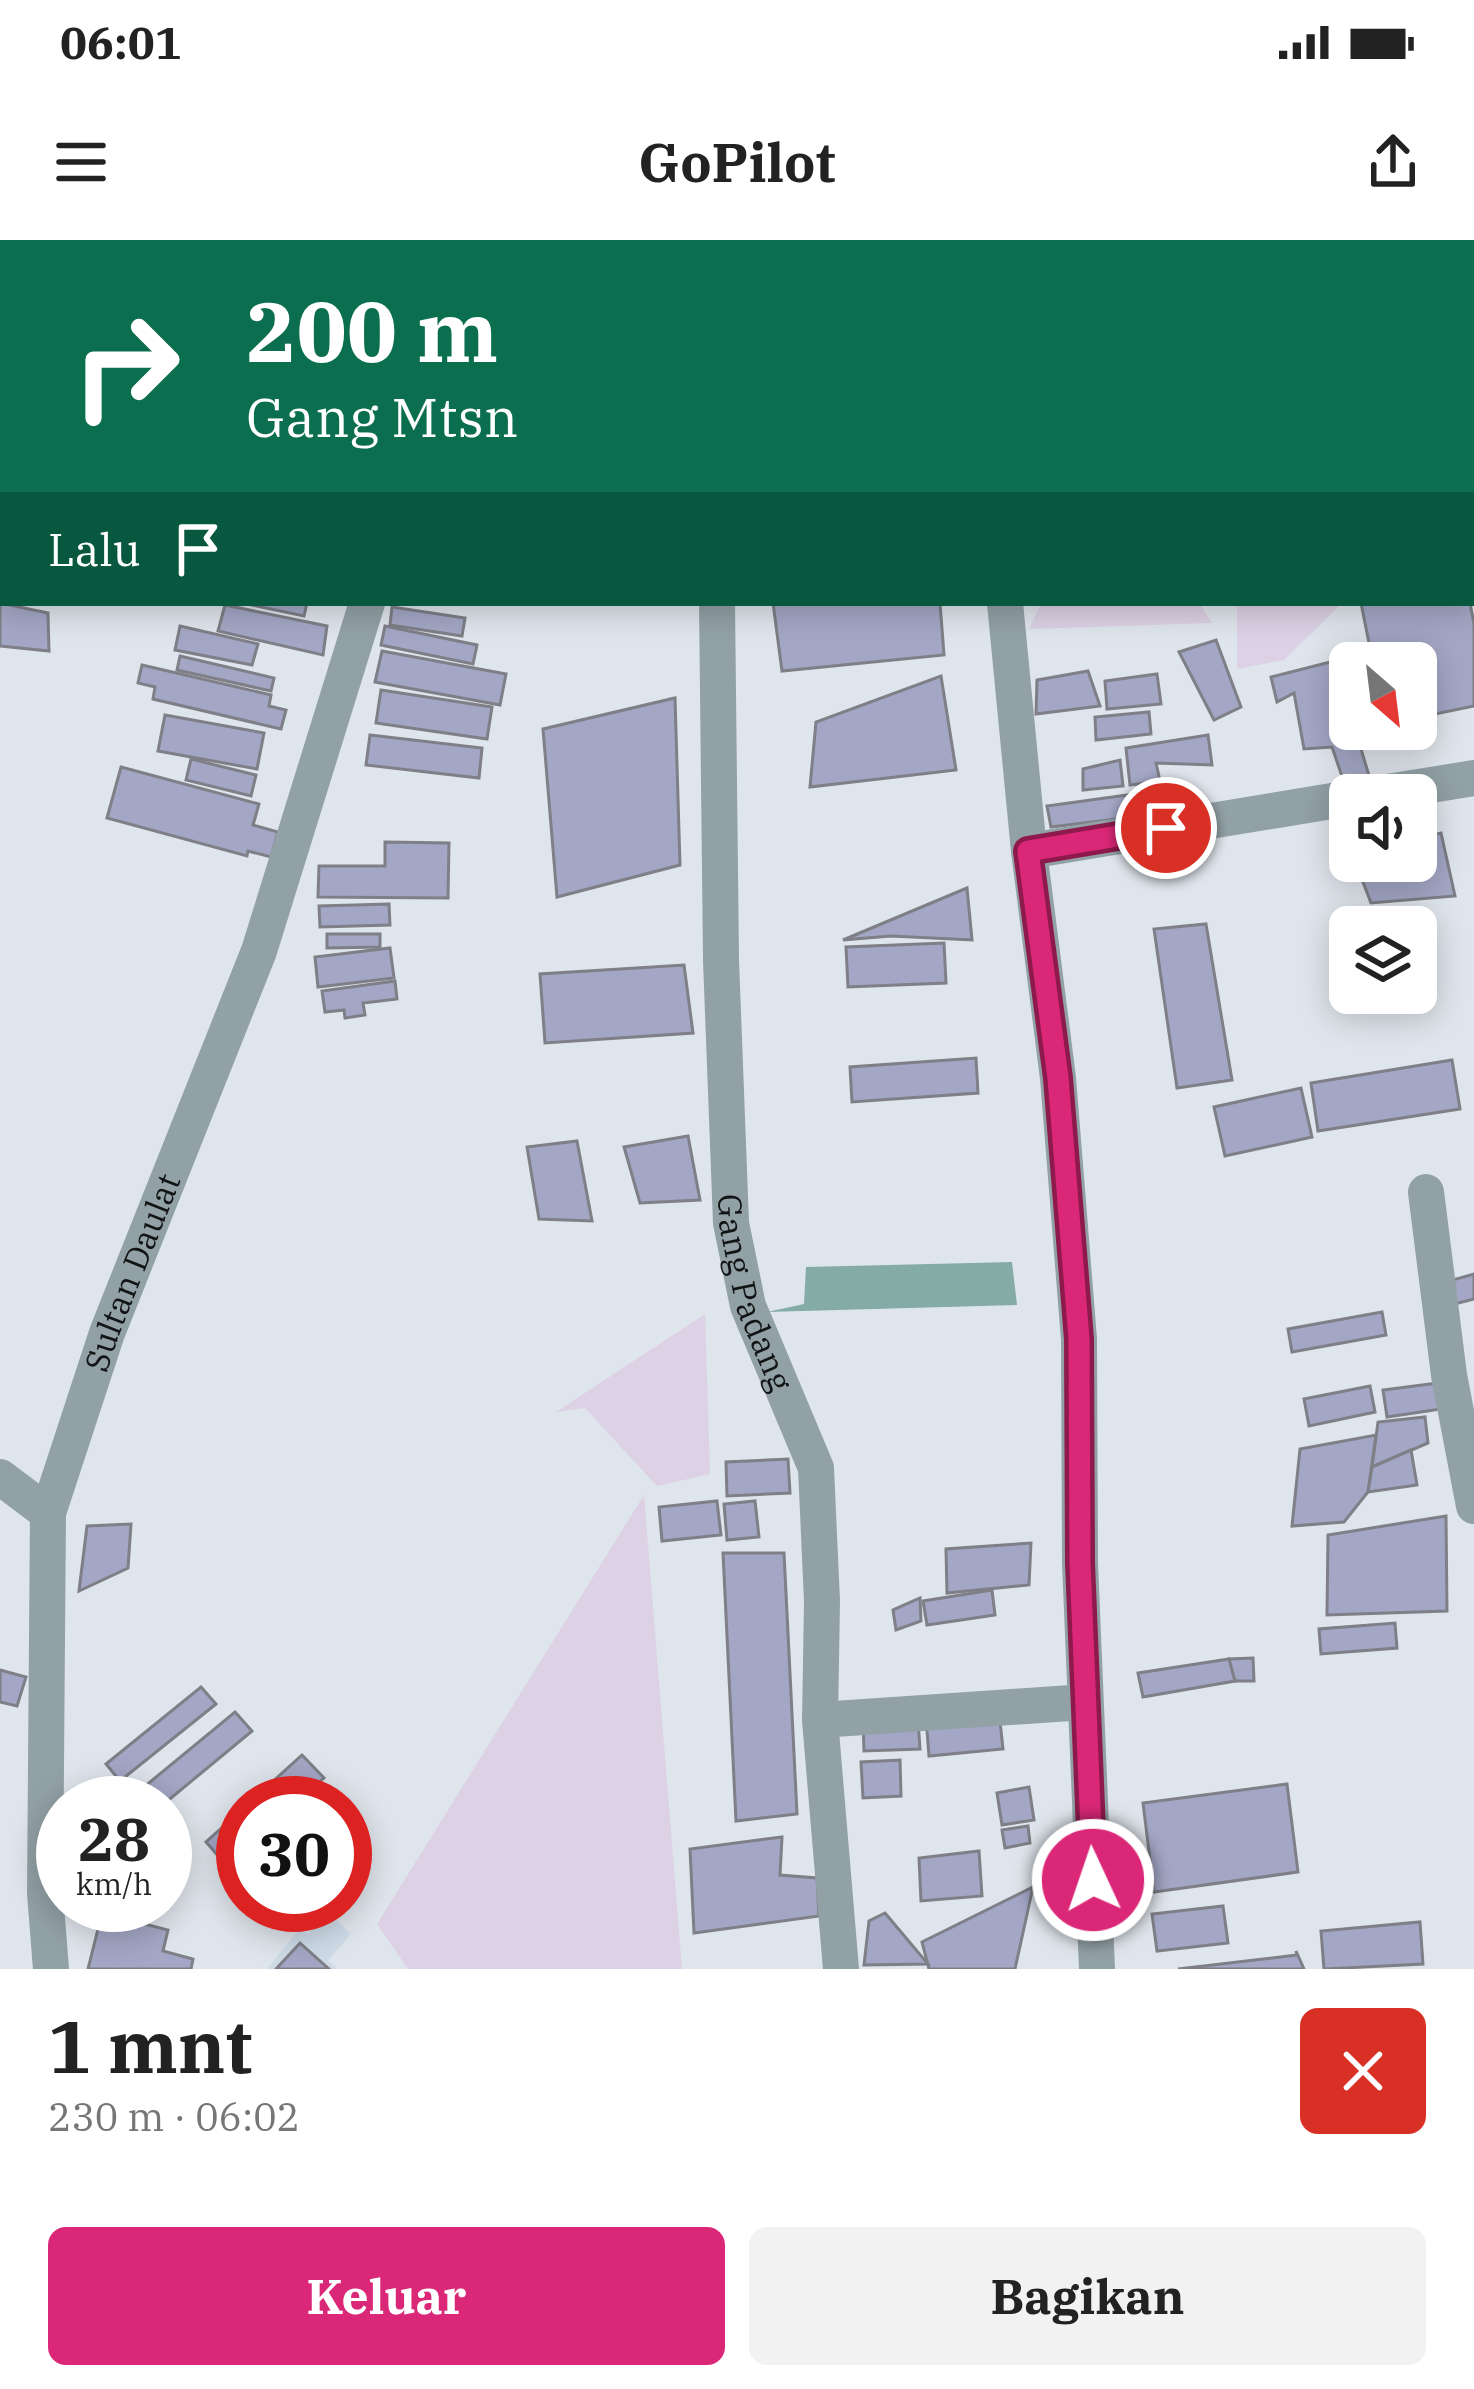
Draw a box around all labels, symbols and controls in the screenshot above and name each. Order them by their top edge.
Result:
text: 06:01 [60,13,182,71]
text: GoPilot [638,127,836,197]
icon: menu [48,129,114,195]
icon: share [1360,129,1426,195]
text: 200 m [246,276,498,385]
icon: right [48,288,204,444]
text: Gang Mtsn [246,382,518,452]
icon: arrive [165,516,231,582]
text: Lalu [48,520,141,578]
north arrow [1329,642,1437,750]
map controls [1329,642,1437,1014]
button: sound [1329,774,1437,882]
pin [1115,777,1217,879]
icon: arrive [1133,795,1199,861]
button: layers [1329,906,1437,1014]
street label: Sultan Daulat [74,1167,189,1377]
street label: Gang Padang [709,1193,803,1397]
speed limit sign: 30 [216,1776,372,1932]
text: 28 [78,1799,150,1878]
position arrow [1030,1817,1156,1943]
text: km/h [76,1864,152,1903]
text: 1 mnt [48,1999,252,2093]
button: close [1300,2008,1426,2134]
text: 230 m · 06:02 [48,2091,300,2142]
button: Keluar [48,2227,725,2365]
button: Bagikan [749,2227,1426,2365]

